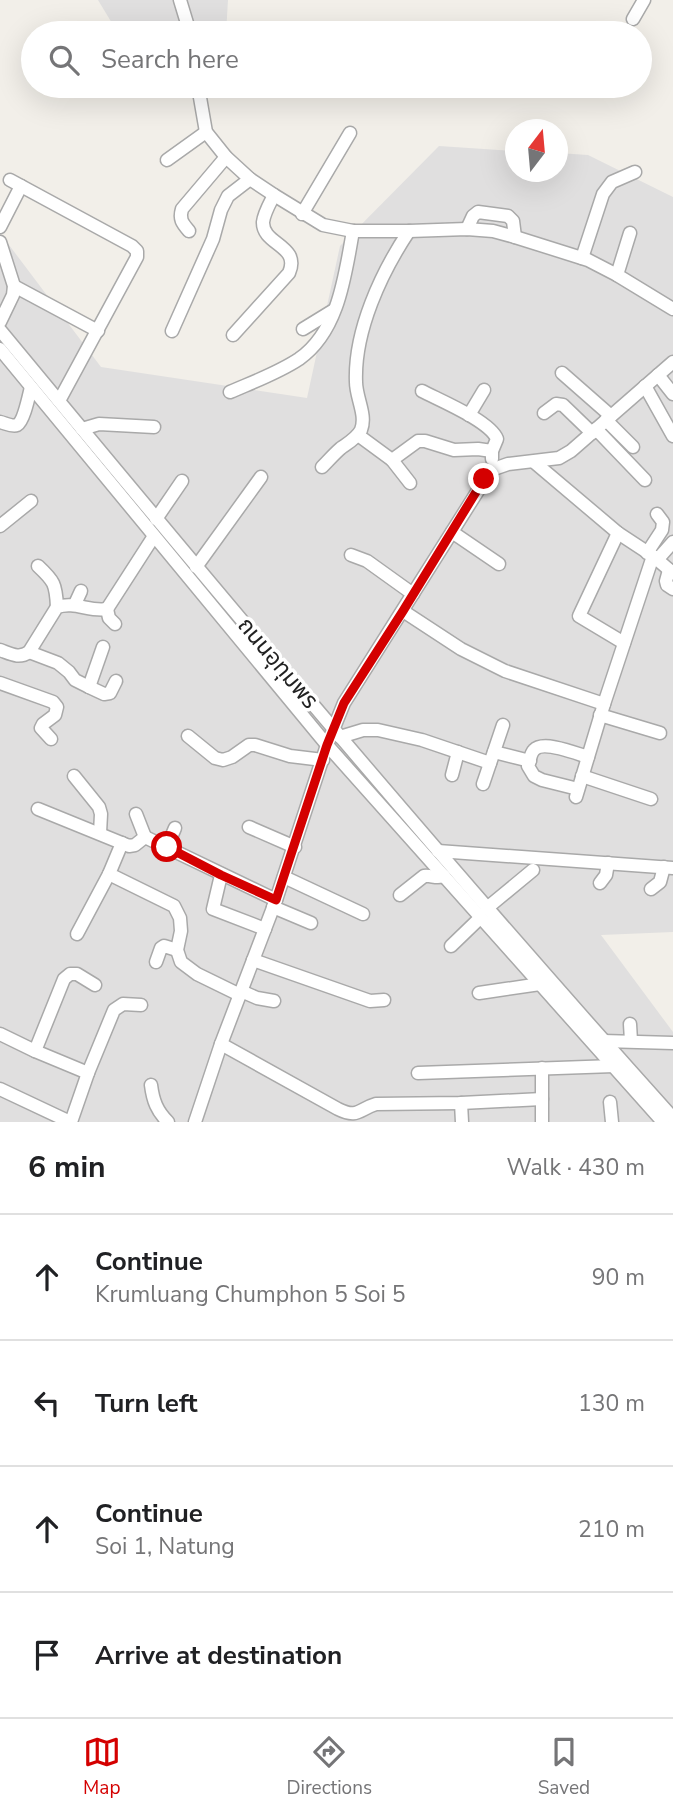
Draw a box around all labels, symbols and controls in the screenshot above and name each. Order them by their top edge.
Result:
search box [21,21,652,98]
icon: search [45,41,83,79]
text: Search here [101,42,239,77]
north arrow [505,119,568,182]
route end [468,463,499,494]
street label: ถนนอุทุมพร [231,611,325,715]
route start [151,831,182,862]
text: 6 min [28,1147,106,1188]
text: Walk · 430 m [506,1152,645,1183]
text: Continue [95,1244,203,1279]
icon: ahead [28,1258,66,1296]
text: 90 m [592,1262,645,1293]
text: Krumluang Chumphon 5 Soi 5 [95,1279,406,1310]
icon: left [28,1384,66,1422]
text: Turn left [95,1386,198,1421]
text: 130 m [578,1388,645,1419]
text: Continue [95,1496,203,1531]
icon: ahead [28,1510,66,1548]
text: 210 m [578,1514,645,1545]
text: Soi 1, Natung [95,1531,235,1562]
icon: arrive [28,1636,66,1674]
text: Arrive at destination [95,1638,342,1673]
tab: Map [83,1733,121,1801]
tab: Directions [286,1733,372,1801]
tab: Saved [538,1733,590,1801]

